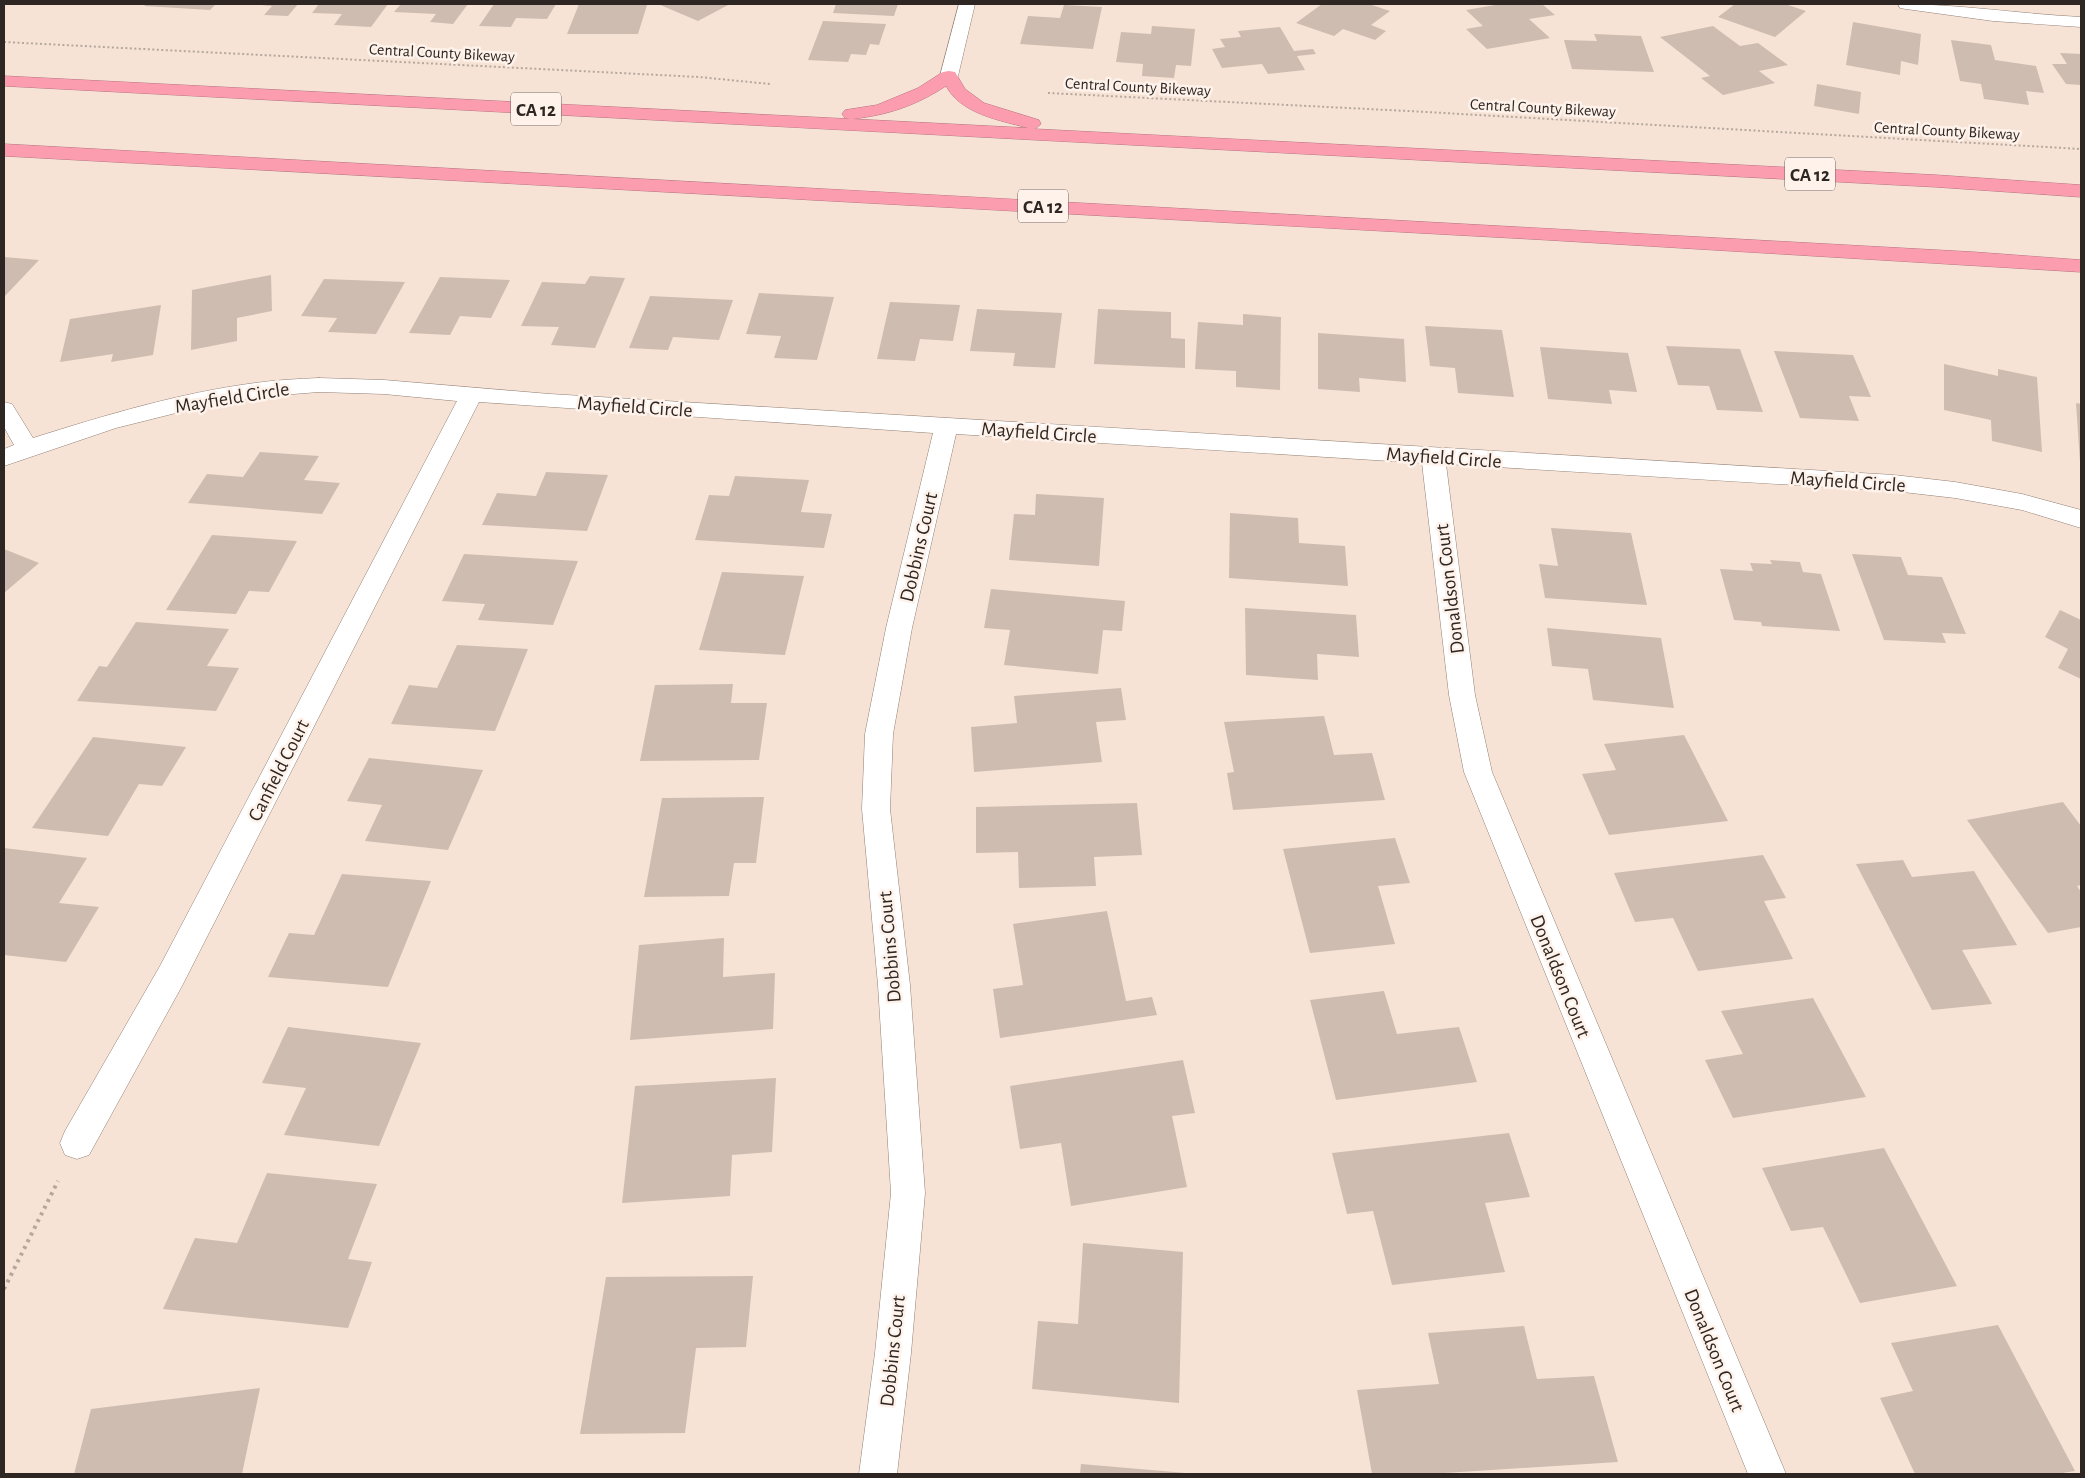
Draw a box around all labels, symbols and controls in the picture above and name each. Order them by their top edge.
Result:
street label: Central County Bikeway [369,41,515,66]
street label: Central County Bikeway [1065,75,1211,100]
road number: CA 12 [511,92,561,126]
street label: Central County Bikeway [1470,96,1616,121]
street label: Central County Bikeway [1874,119,2020,144]
road number: CA 12 [1785,157,1835,190]
road number: CA 12 [1018,190,1068,222]
street label: Mayfield Circle [174,379,291,417]
street label: Mayfield Circle [577,393,693,421]
street label: Mayfield Circle [981,419,1097,447]
street label: Mayfield Circle [1386,444,1502,472]
street label: Mayfield Circle [1790,468,1906,496]
street label: Dobbins Court [897,490,941,604]
street label: Donaldson Court [1432,522,1468,655]
street label: Canfield Court [245,716,313,825]
street label: Dobbins Court [875,890,905,1003]
street label: Donaldson Court [1526,912,1594,1041]
street label: Donaldson Court [1680,1286,1748,1415]
street label: Dobbins Court [877,1294,909,1408]

